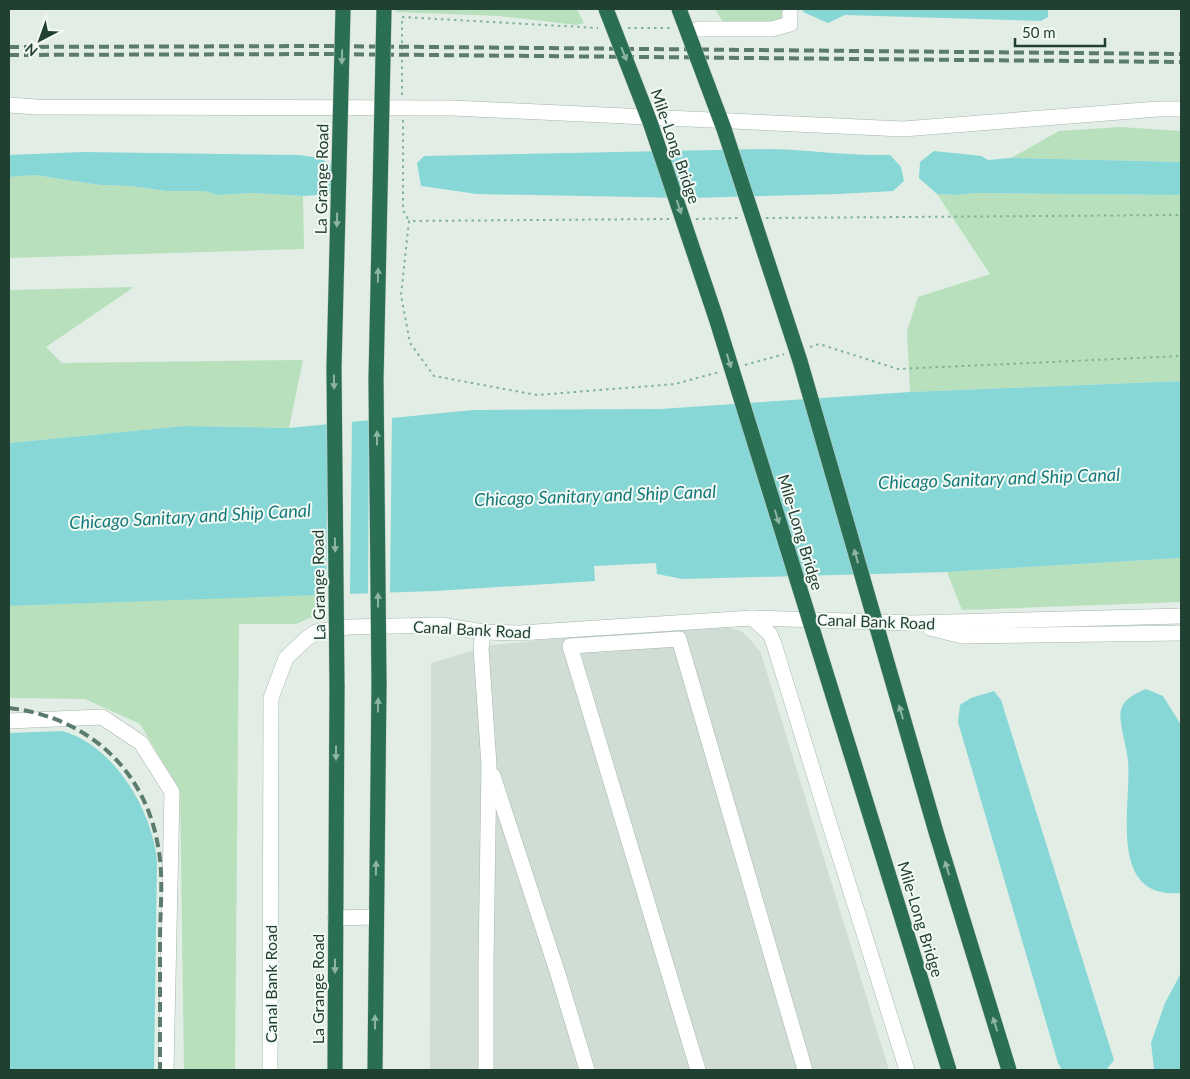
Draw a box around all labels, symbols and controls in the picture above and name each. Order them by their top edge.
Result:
north arrow [15,15,65,65]
scale bar [1015,15,1105,47]
text: 50 m [1022,23,1056,41]
text: N [21,40,41,60]
one-way arrow [620,47,628,62]
one-way arrow [337,50,345,66]
street label: Mile-Long Bridge [647,86,705,206]
street label: La Grange Road [311,124,331,234]
one-way arrow [675,200,683,215]
one-way arrow [333,212,341,228]
one-way arrow [374,267,382,283]
one-way arrow [726,354,734,369]
one-way arrow [330,375,338,391]
one-way arrow [373,430,381,446]
water label: Chicago Sanitary and Ship Canal [878,463,1120,493]
street label: Mile-Long Bridge [774,472,828,592]
water label: Chicago Sanitary and Ship Canal [474,480,716,510]
water label: Chicago Sanitary and Ship Canal [68,499,312,533]
one-way arrow [774,509,782,524]
street label: La Grange Road [308,530,328,640]
one-way arrow [332,537,340,553]
one-way arrow [852,549,860,564]
one-way arrow [374,592,382,608]
street label: Canal Bank Road [817,609,935,633]
street label: Canal Bank Road [412,616,532,642]
one-way arrow [374,697,382,713]
one-way arrow [897,705,905,720]
one-way arrow [332,745,340,761]
street label: Mile-Long Bridge [894,859,948,979]
one-way arrow [372,860,380,876]
one-way arrow [942,861,950,876]
street label: Canal Bank Road [261,925,280,1043]
street label: La Grange Road [308,934,327,1044]
one-way arrow [331,959,339,975]
one-way arrow [371,1013,379,1029]
one-way arrow [990,1016,998,1031]

